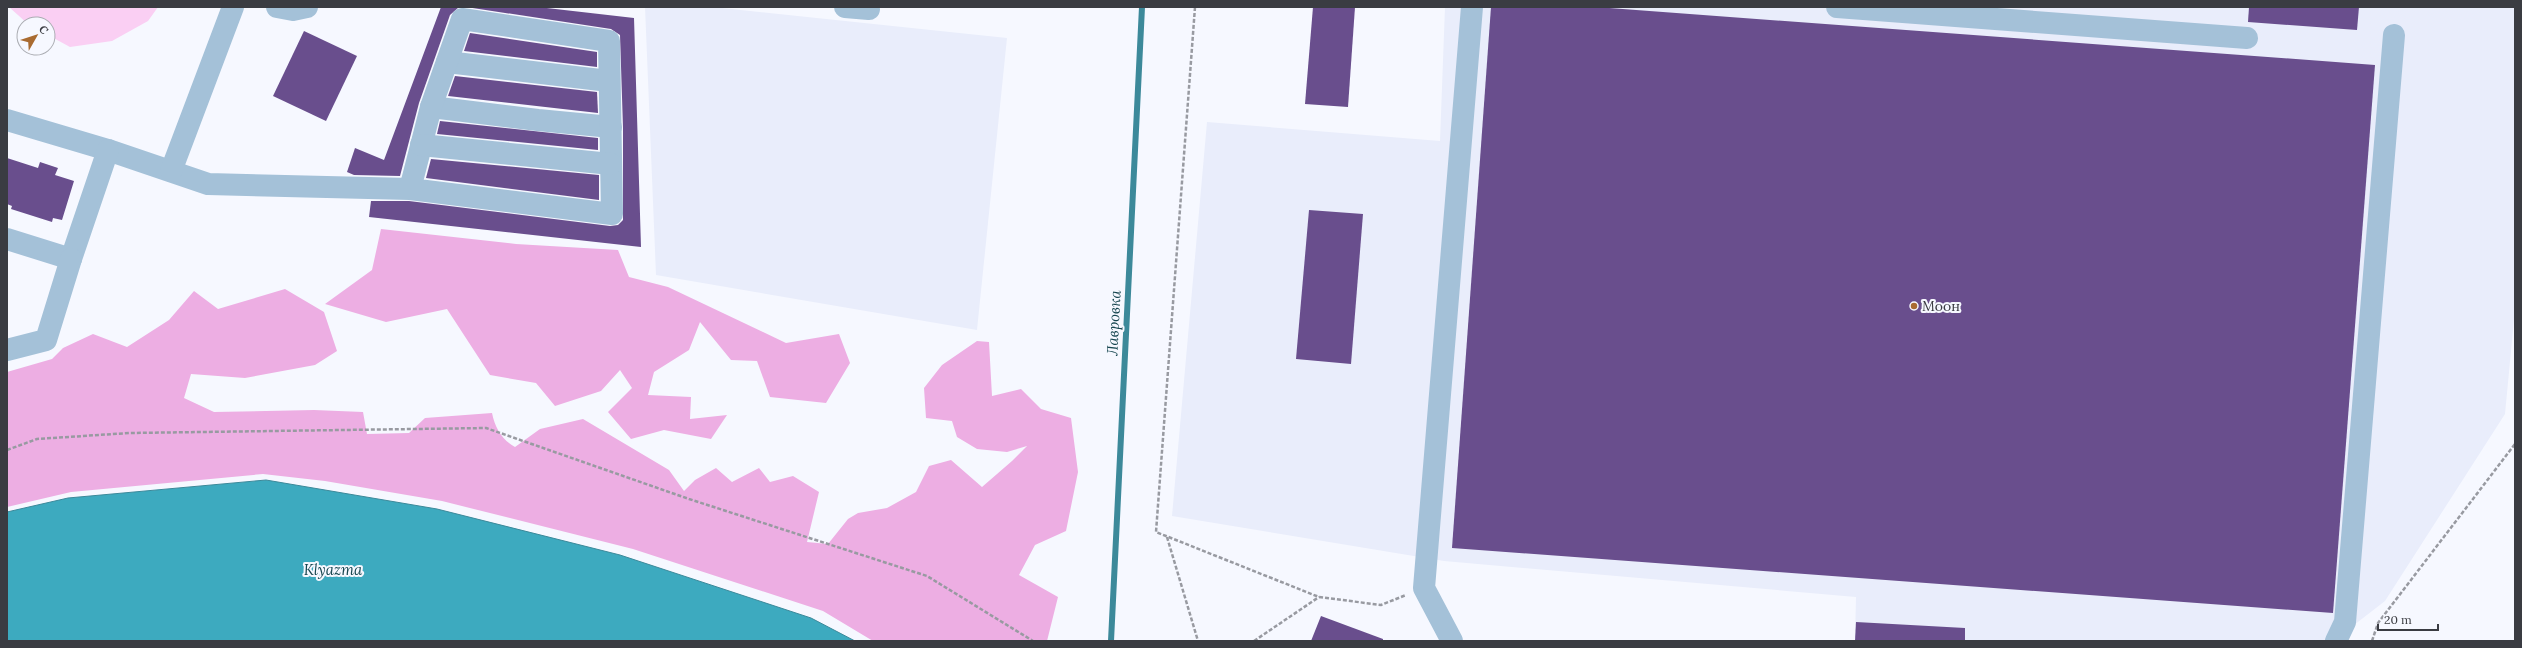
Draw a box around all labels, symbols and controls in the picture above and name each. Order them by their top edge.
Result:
north arrow [16,16,56,56]
text: С [36,22,52,37]
water label: Лавровка [1102,289,1125,356]
place label: Моон [1922,297,1960,315]
marker: Моон [1909,301,1919,311]
water label: Klyazma [304,560,363,579]
scale bar [2378,606,2438,632]
text: 20 m [2384,612,2412,627]

